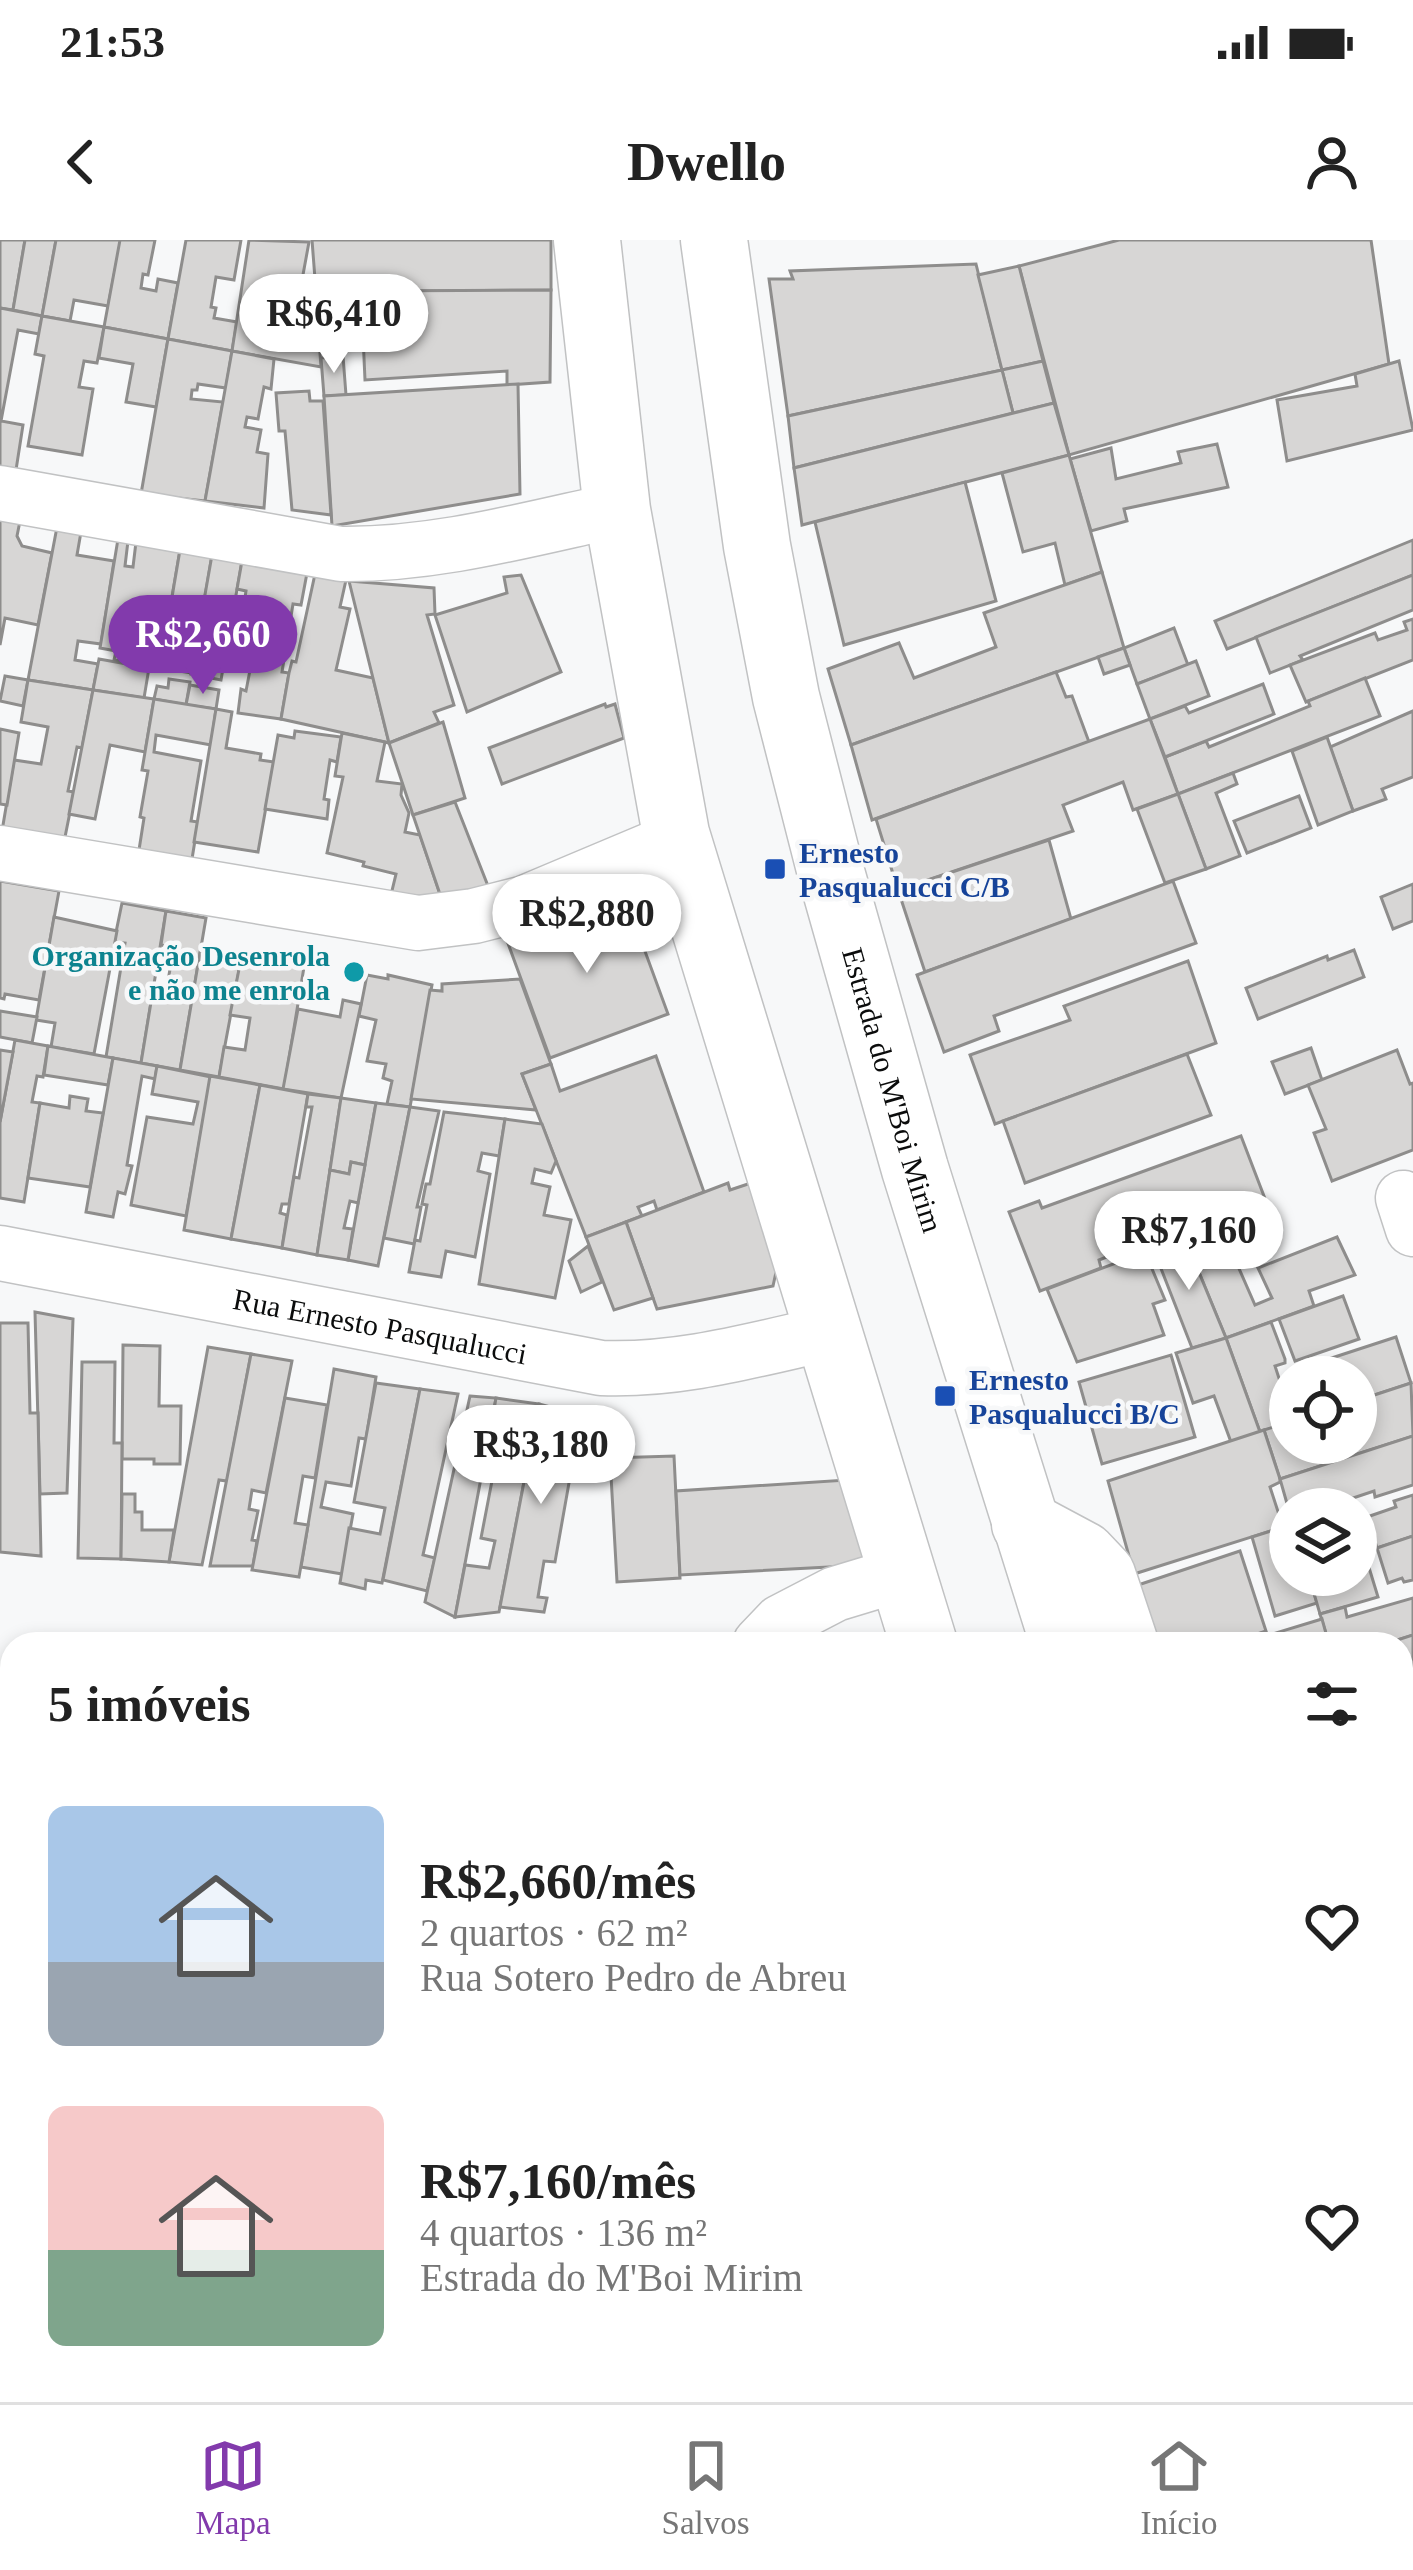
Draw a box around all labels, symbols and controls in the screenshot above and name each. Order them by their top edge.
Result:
text: 21:53 [60,17,165,67]
icon: back [48,129,114,195]
icon: person [1299,129,1365,195]
text: Dwello [627,132,786,192]
pin: R$6,410 [223,274,445,376]
text: R$6,410 [266,291,402,334]
pin: R$2,660 [92,595,314,697]
text: R$2,660 [135,612,271,655]
place label: Ernesto Pasqualucci C/B [799,836,1010,903]
marker: Ernesto Pasqualucci C/B [762,856,788,882]
pin: R$2,880 [476,874,698,976]
text: R$2,880 [519,891,655,934]
place label: Organização Desenrola e não me enrola [31,939,330,1006]
street label: Estrada do M'Boi Mirim [837,944,950,1236]
marker: Organização Desenrola e não me enrola [341,959,367,985]
pin: R$7,160 [1078,1191,1300,1293]
text: R$7,160 [1121,1208,1257,1251]
street label: Rua Ernesto Pasqualucci [230,1281,530,1370]
map controls [1269,1356,1377,1596]
button: locate [1269,1356,1377,1464]
place label: Ernesto Pasqualucci B/C [969,1363,1180,1430]
marker: Ernesto Pasqualucci B/C [932,1383,958,1409]
pin: R$3,180 [430,1405,652,1507]
text: R$3,180 [473,1422,609,1465]
button: layers [1269,1488,1377,1596]
icon: filters [1299,1671,1365,1737]
text: 5 imóveis [48,1676,251,1732]
text: R$2,660/mês [420,1853,696,1909]
icon: home [144,1854,288,1998]
icon: heart [1299,1893,1365,1959]
text: 2 quartos · 62 m² [420,1911,687,1954]
text: Rua Sotero Pedro de Abreu [420,1956,847,1999]
text: R$7,160/mês [420,2153,696,2209]
icon: home [144,2154,288,2298]
icon: heart [1299,2193,1365,2259]
text: 4 quartos · 136 m² [420,2211,707,2254]
text: Estrada do M'Boi Mirim [420,2256,803,2299]
tab: Mapa [195,2433,271,2542]
tab: Salvos [662,2433,750,2542]
tab: Início [1141,2433,1218,2542]

